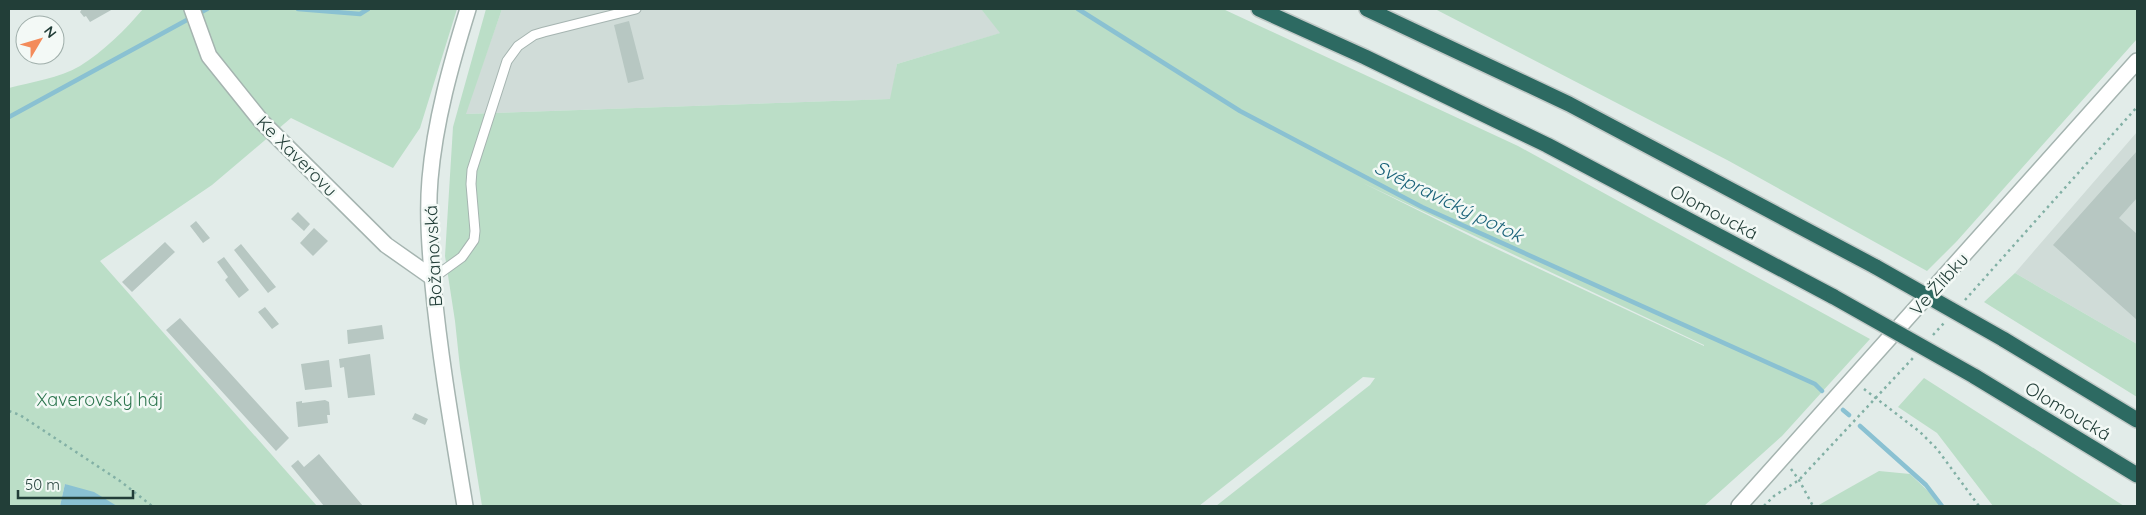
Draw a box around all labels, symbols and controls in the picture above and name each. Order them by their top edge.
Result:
north arrow [15,15,65,65]
text: N [40,22,61,42]
street label: Ke Xaverovu [252,111,342,201]
water label: Svépravický potok [1371,155,1529,248]
street label: Olomoucká [1666,179,1762,245]
street label: Božanovská [419,205,447,307]
street label: Ve Žlíbku [1905,248,1973,320]
street label: Olomoucká [2021,376,2115,446]
park label: Xaverovský háj [36,388,164,411]
scale bar [18,468,132,500]
text: 50 m [25,475,60,494]

